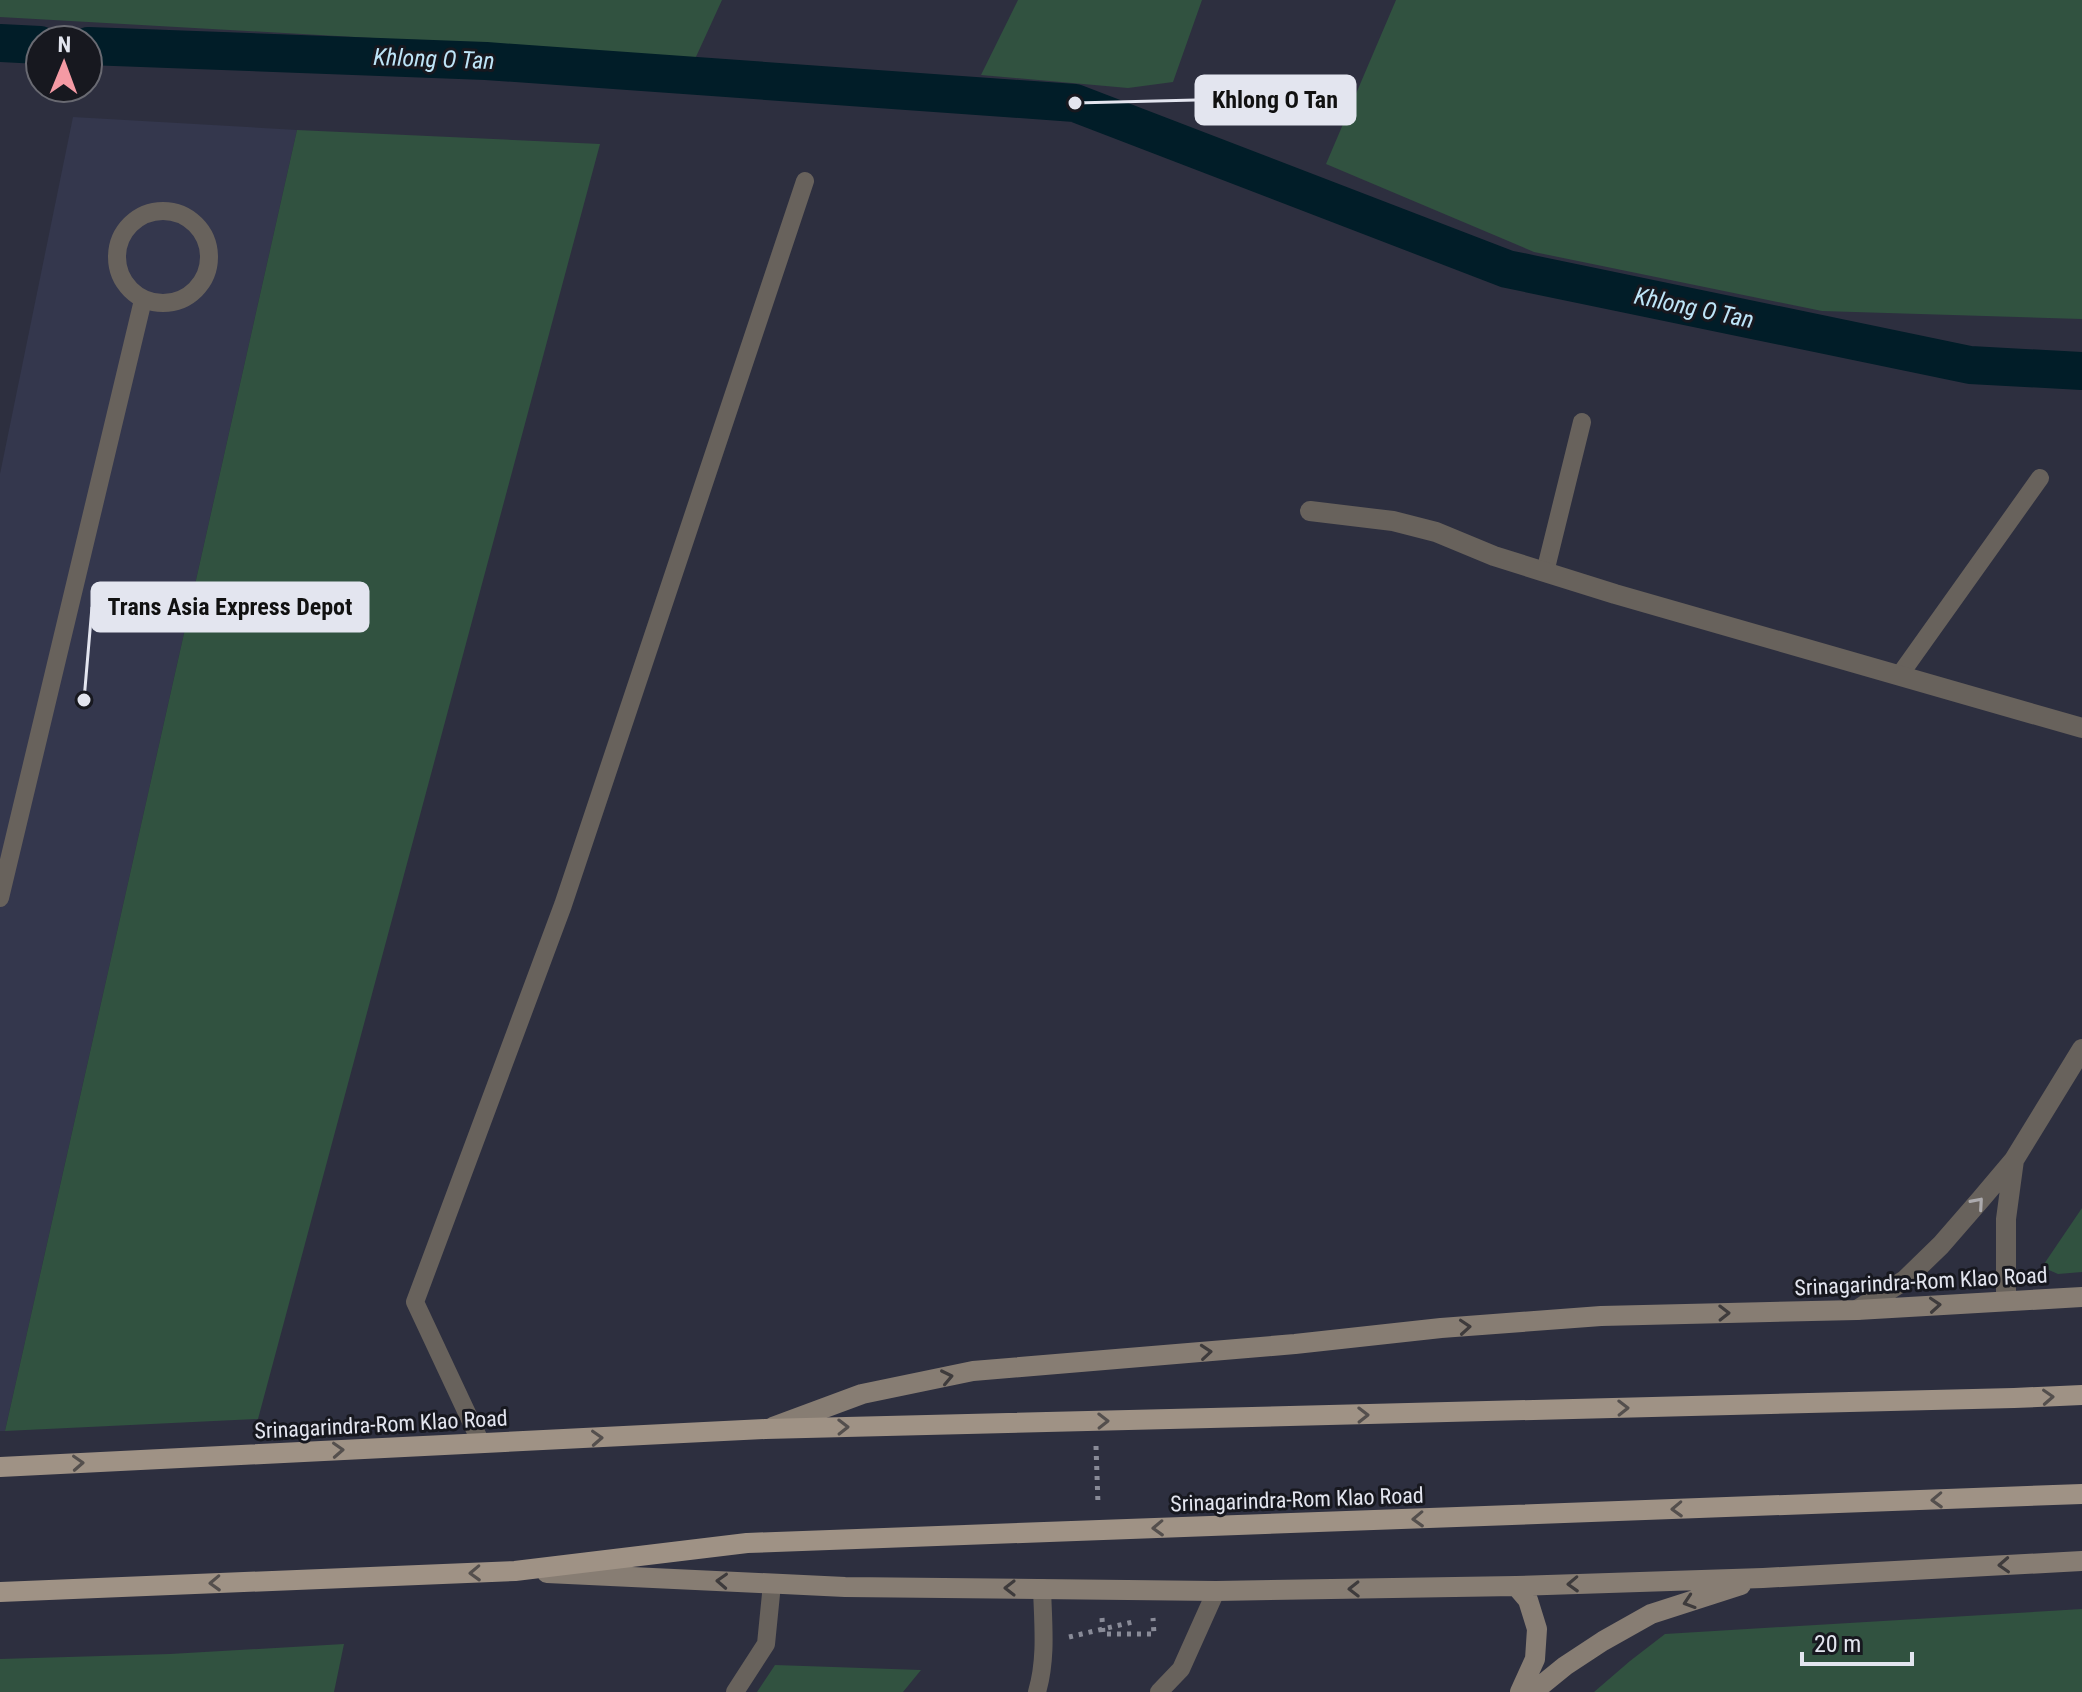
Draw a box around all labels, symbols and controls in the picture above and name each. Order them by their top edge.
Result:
north arrow [24,24,104,104]
text: N [57,32,71,57]
water label: Khlong O Tan [373,43,495,75]
callout: Khlong O Tan [1196,76,1355,124]
text: Khlong O Tan [1212,86,1338,114]
water label: Khlong O Tan [1632,282,1756,334]
callout: Trans Asia Express Depot [92,583,368,631]
text: Trans Asia Express Depot [108,593,352,621]
one-way arrow [1968,1198,1983,1213]
street label: Srinagarindra-Rom Klao Road [1794,1262,2048,1301]
one-way arrow [1929,1297,1942,1314]
one-way arrow [1718,1304,1731,1322]
one-way arrow [1458,1319,1471,1336]
one-way arrow [1200,1344,1213,1361]
one-way arrow [940,1369,954,1386]
one-way arrow [2042,1388,2055,1405]
one-way arrow [1617,1400,1630,1417]
street label: Srinagarindra-Rom Klao Road [254,1405,508,1444]
one-way arrow [1357,1406,1370,1423]
one-way arrow [1097,1412,1110,1430]
one-way arrow [837,1419,850,1436]
one-way arrow [591,1429,604,1446]
one-way arrow [332,1442,345,1459]
one-way arrow [72,1455,85,1472]
street label: Srinagarindra-Rom Klao Road [1170,1483,1424,1516]
one-way arrow [1930,1492,1943,1509]
one-way arrow [1671,1501,1683,1518]
one-way arrow [1411,1510,1424,1527]
one-way arrow [1151,1520,1164,1537]
one-way arrow [1997,1556,2010,1573]
one-way arrow [468,1564,481,1581]
one-way arrow [715,1573,728,1590]
one-way arrow [208,1575,221,1592]
one-way arrow [1566,1576,1579,1593]
one-way arrow [1003,1579,1016,1597]
one-way arrow [1347,1580,1360,1598]
one-way arrow [1683,1592,1697,1608]
scale bar [1802,1616,1912,1666]
text: 20 m [1814,1630,1861,1658]

